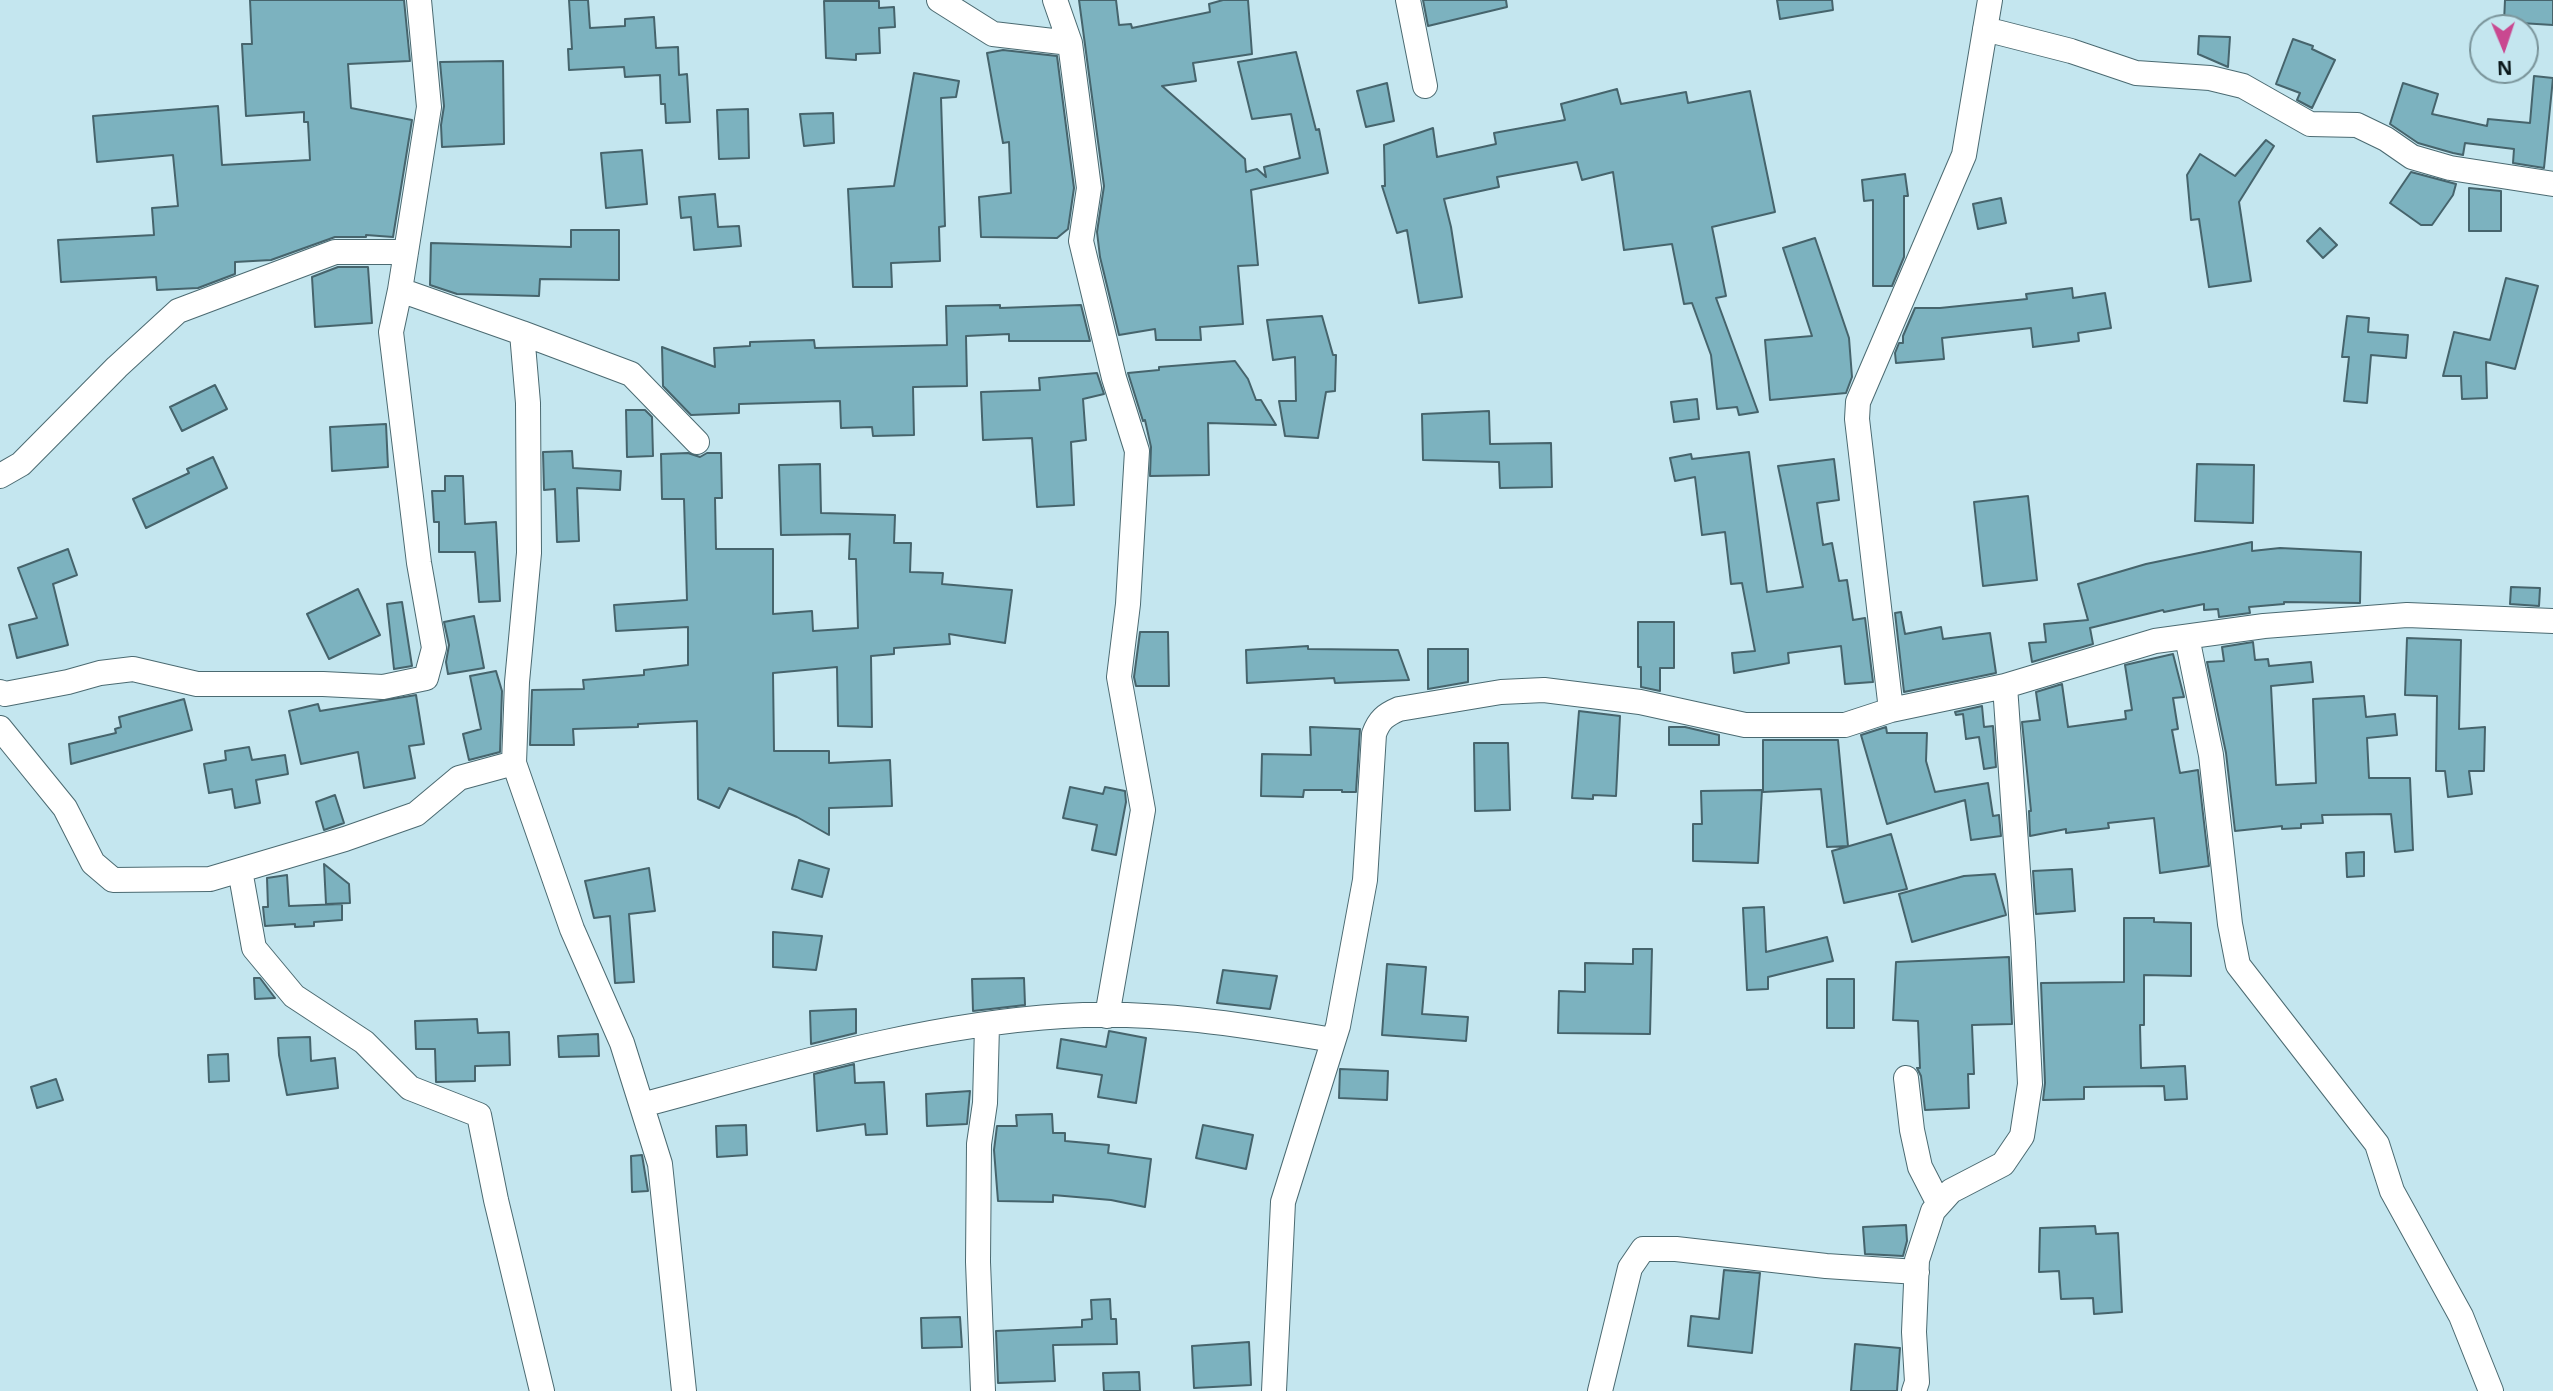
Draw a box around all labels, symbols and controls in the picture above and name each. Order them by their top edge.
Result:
north arrow [2469,14,2539,84]
text: N [2496,55,2513,81]

